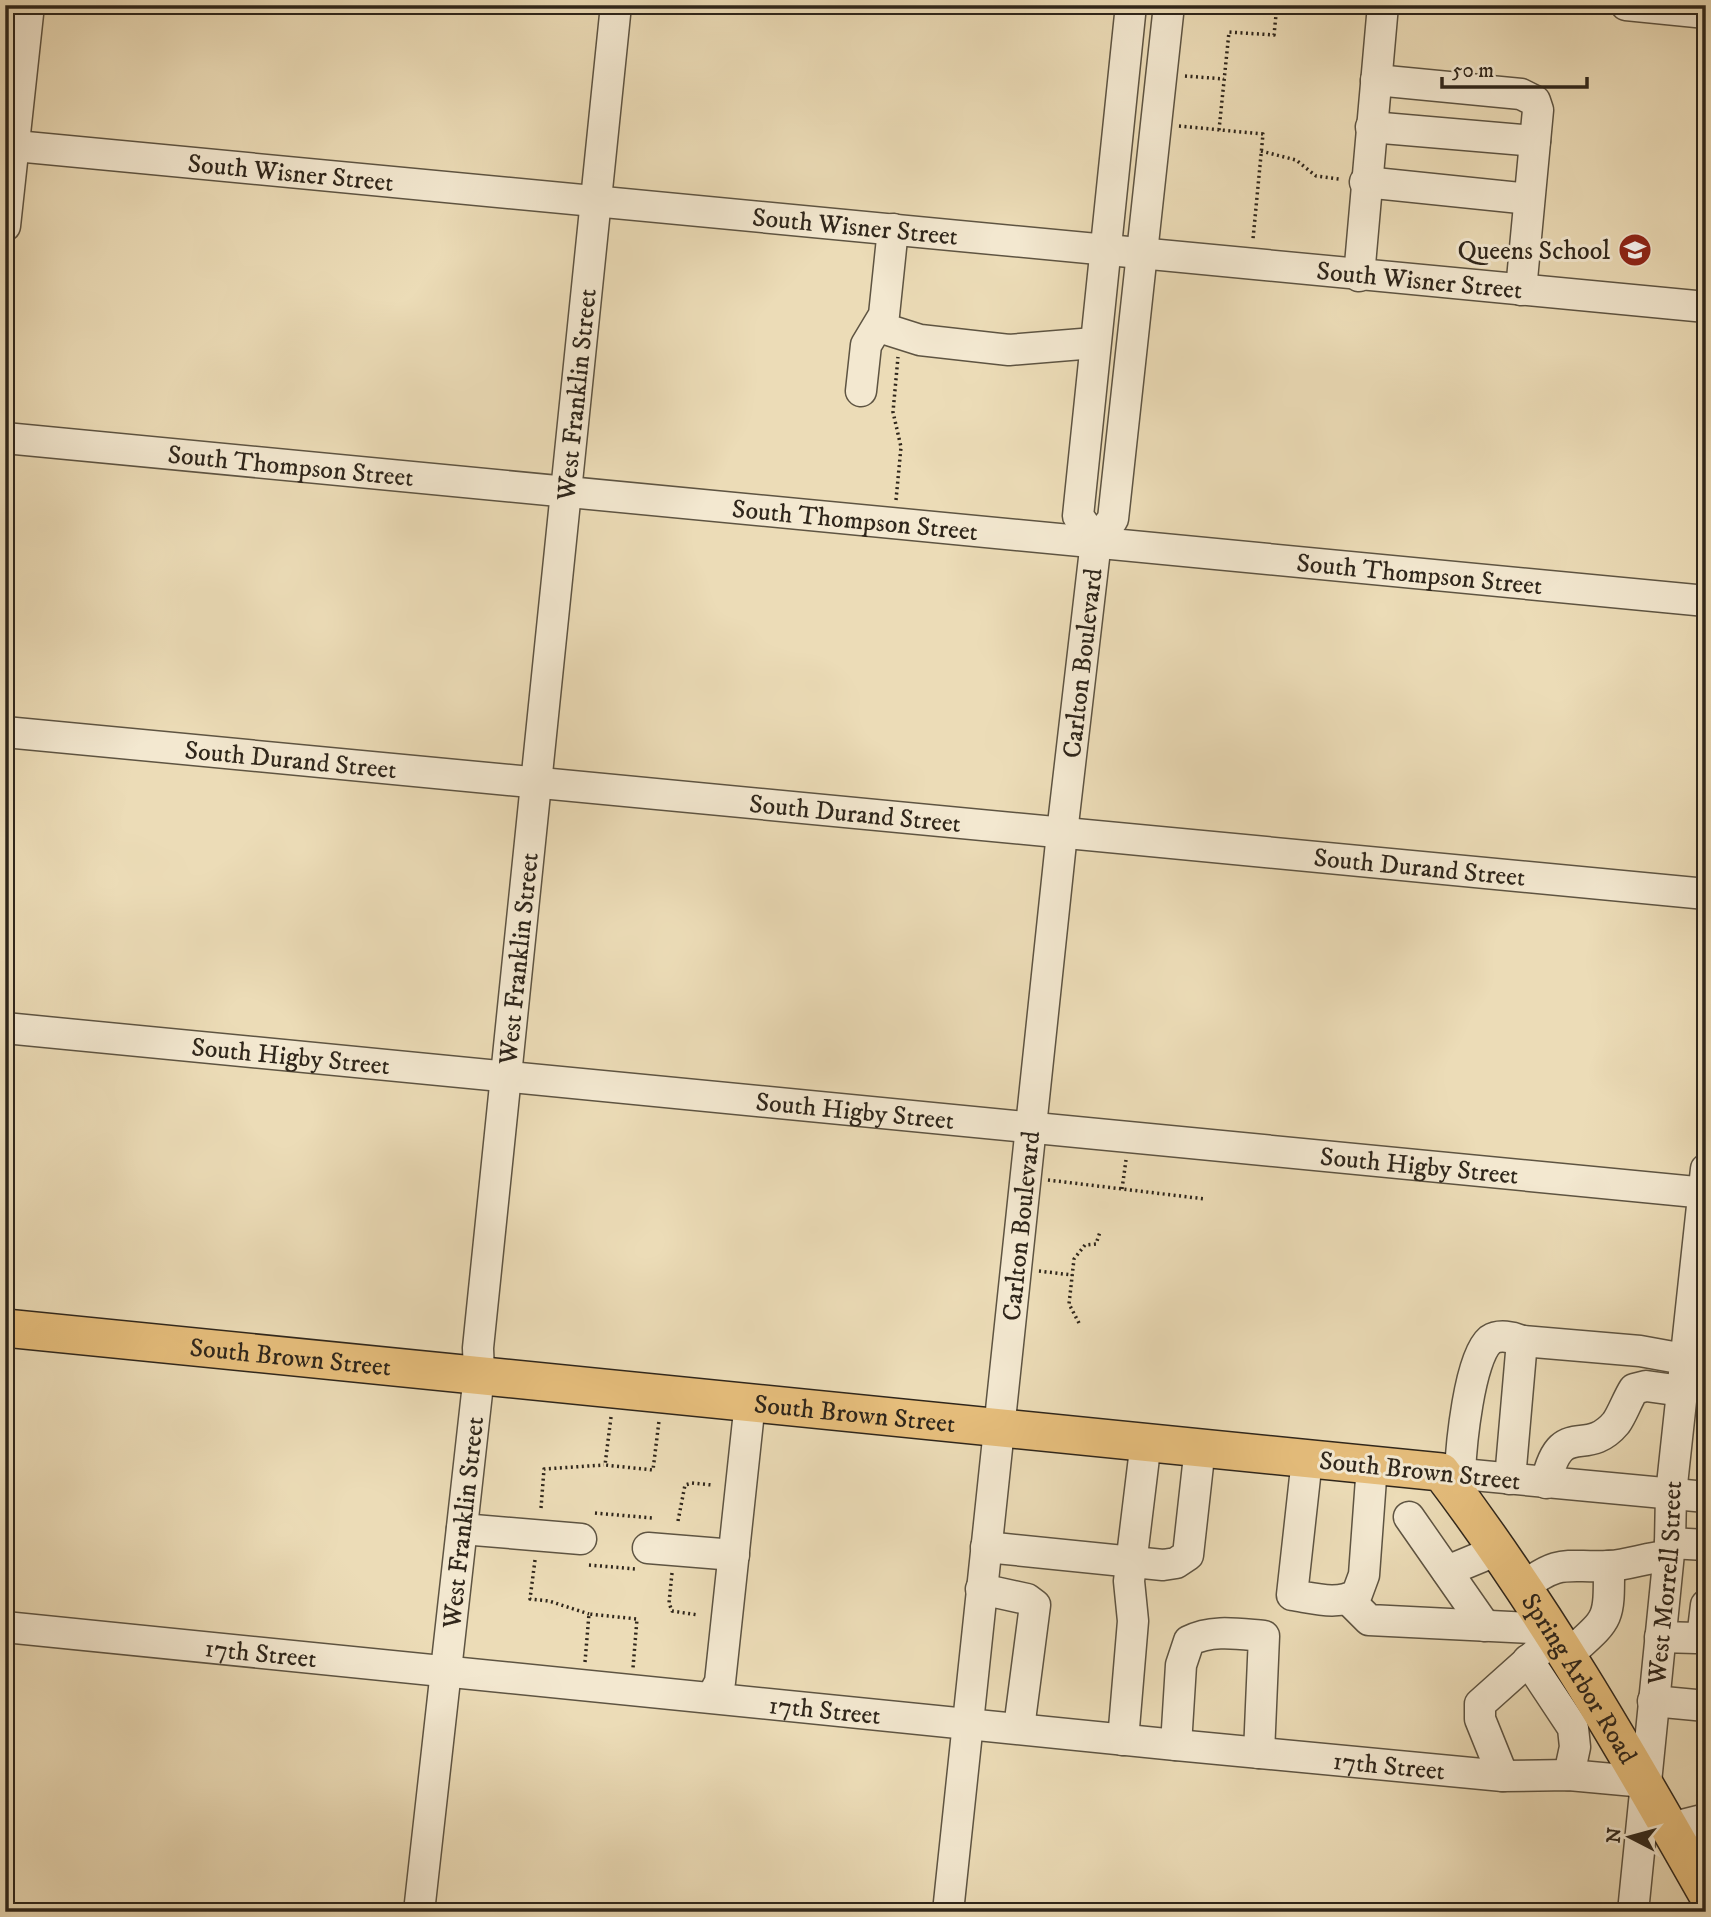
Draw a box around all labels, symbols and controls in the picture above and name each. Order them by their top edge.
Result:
scale bar [1442,46,1587,90]
text: 50 m [1452,58,1494,84]
street label: South Wisner Street [186,147,395,200]
street label: South Wisner Street [751,201,959,254]
school or university icon: Queens School [1616,231,1654,269]
place label: Queens School [1457,235,1610,268]
street label: South Wisner Street [1315,255,1524,307]
street label: West Franklin Street [550,287,605,503]
street label: South Thompson Street [166,439,415,495]
street label: South Thompson Street [730,493,979,549]
street label: South Thompson Street [1295,547,1544,603]
street label: Carlton Boulevard [1056,567,1111,760]
street label: South Durand Street [183,734,398,787]
street label: South Durand Street [748,788,962,841]
street label: South Durand Street [1312,842,1527,895]
street label: West Franklin Street [492,851,547,1067]
street label: South Higby Street [190,1031,391,1083]
street label: South Higby Street [754,1086,956,1138]
street label: Carlton Boulevard [996,1129,1048,1323]
street label: South Higby Street [1318,1141,1520,1193]
street label: South Brown Street [188,1332,393,1385]
street label: South Brown Street [752,1388,957,1441]
street label: West Franklin Street [436,1415,492,1631]
street label: South Brown Street [1318,1445,1522,1498]
street label: West Morrell Street [1641,1479,1690,1687]
street label: Spring Arbor Road [1513,1587,1644,1770]
street label: 17th Street [203,1632,318,1676]
street label: 17th Street [767,1689,882,1733]
street label: 17th Street [1332,1745,1446,1788]
north arrow [1596,1801,1666,1871]
text: N [1602,1826,1627,1844]

